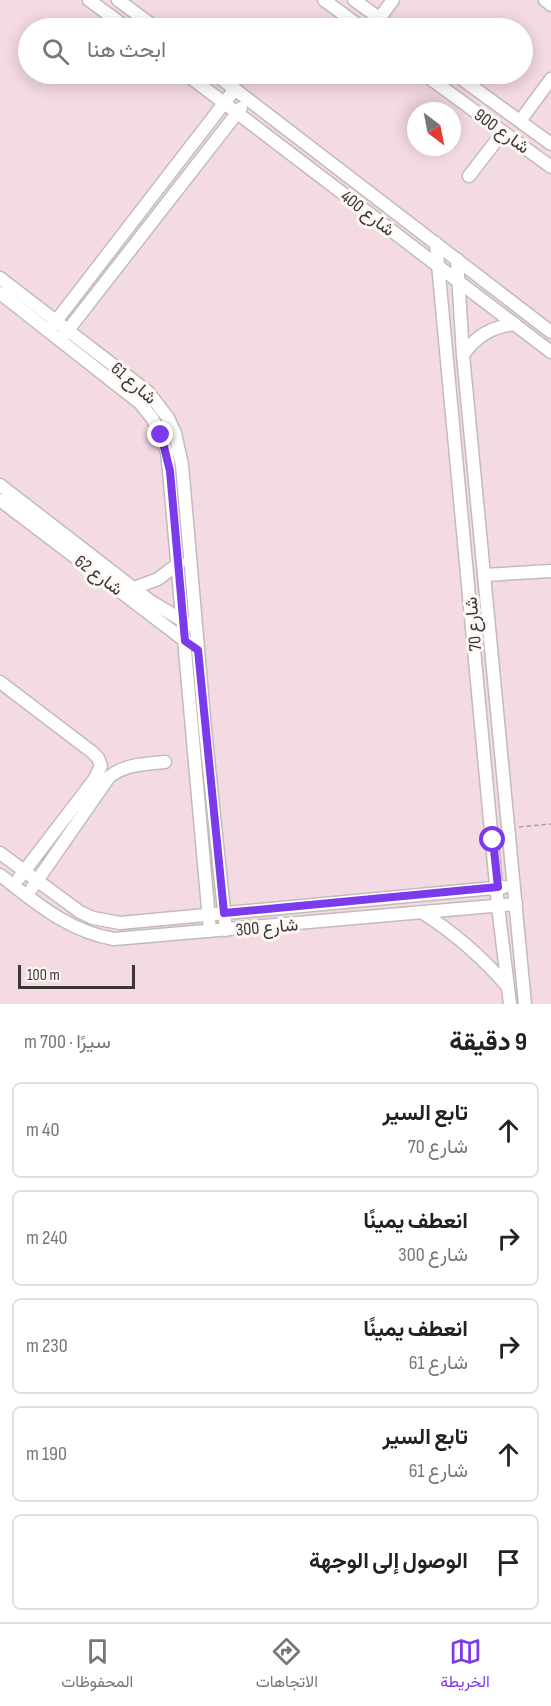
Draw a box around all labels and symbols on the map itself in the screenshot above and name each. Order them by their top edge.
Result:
north arrow [407,102,461,156]
street label: شارع 900 [469,104,533,159]
street label: شارع 400 [336,186,399,242]
street label: شارع 61 [106,358,161,410]
route end [147,421,173,447]
street label: شارع 62 [70,551,127,601]
street label: شارع 70 [461,596,487,652]
route start [479,826,505,852]
street label: شارع 300 [235,914,299,942]
scale bar [18,962,135,989]

